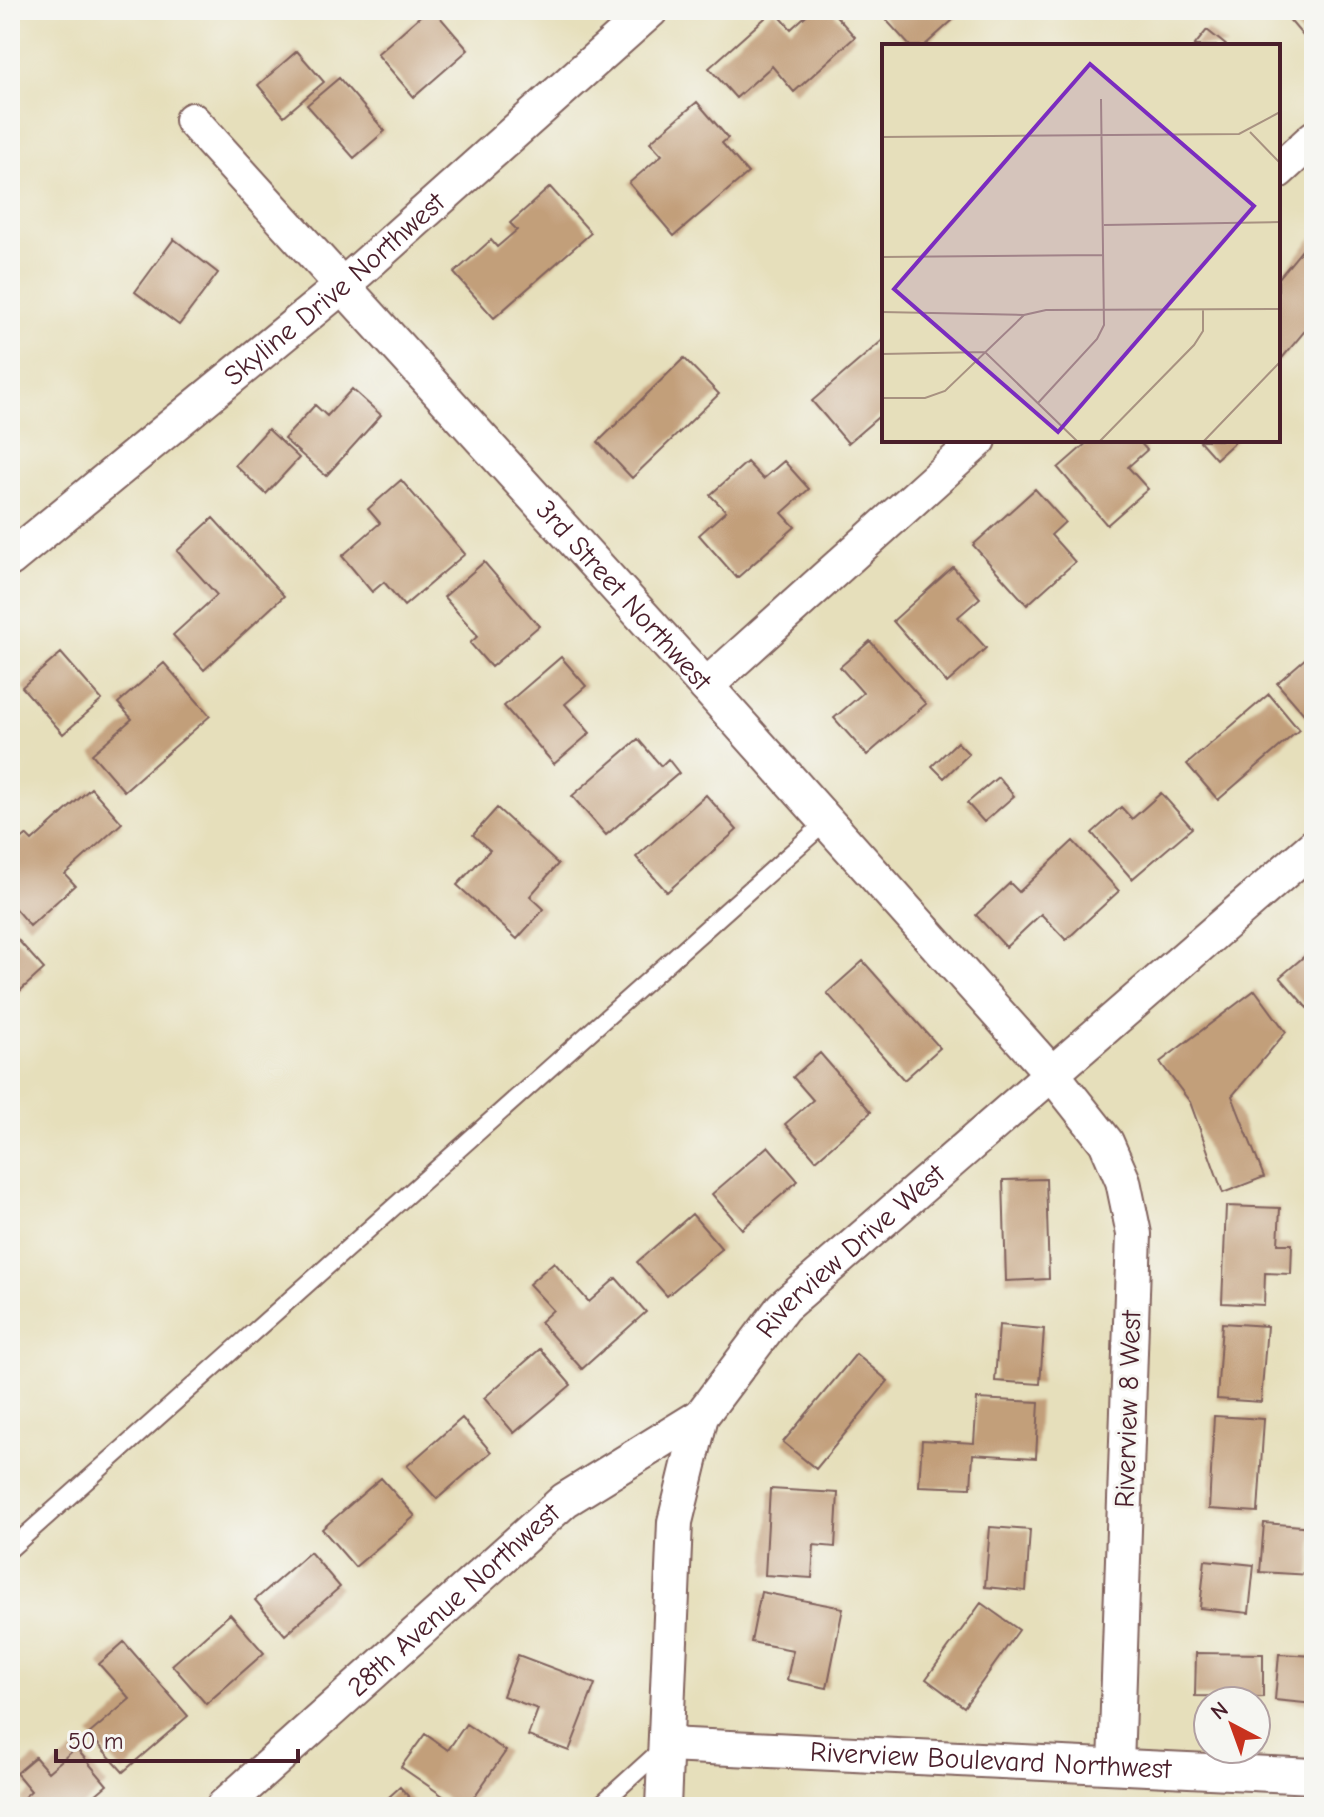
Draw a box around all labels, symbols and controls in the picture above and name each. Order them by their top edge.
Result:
inset map [882,44,1280,442]
street label: Skyline Drive Northwest [218,185,452,392]
street label: 3rd Street Northwest [529,494,719,698]
street label: Riverview Drive West [749,1157,952,1344]
street label: Riverview 8 West [1109,1309,1147,1508]
street label: 28th Avenue Northwest [341,1496,567,1703]
north arrow [1192,1685,1272,1765]
text: N [1206,1696,1233,1725]
scale bar [56,1713,298,1763]
text: 50 m [68,1727,124,1755]
street label: Riverview Boulevard Northwest [809,1736,1173,1785]

